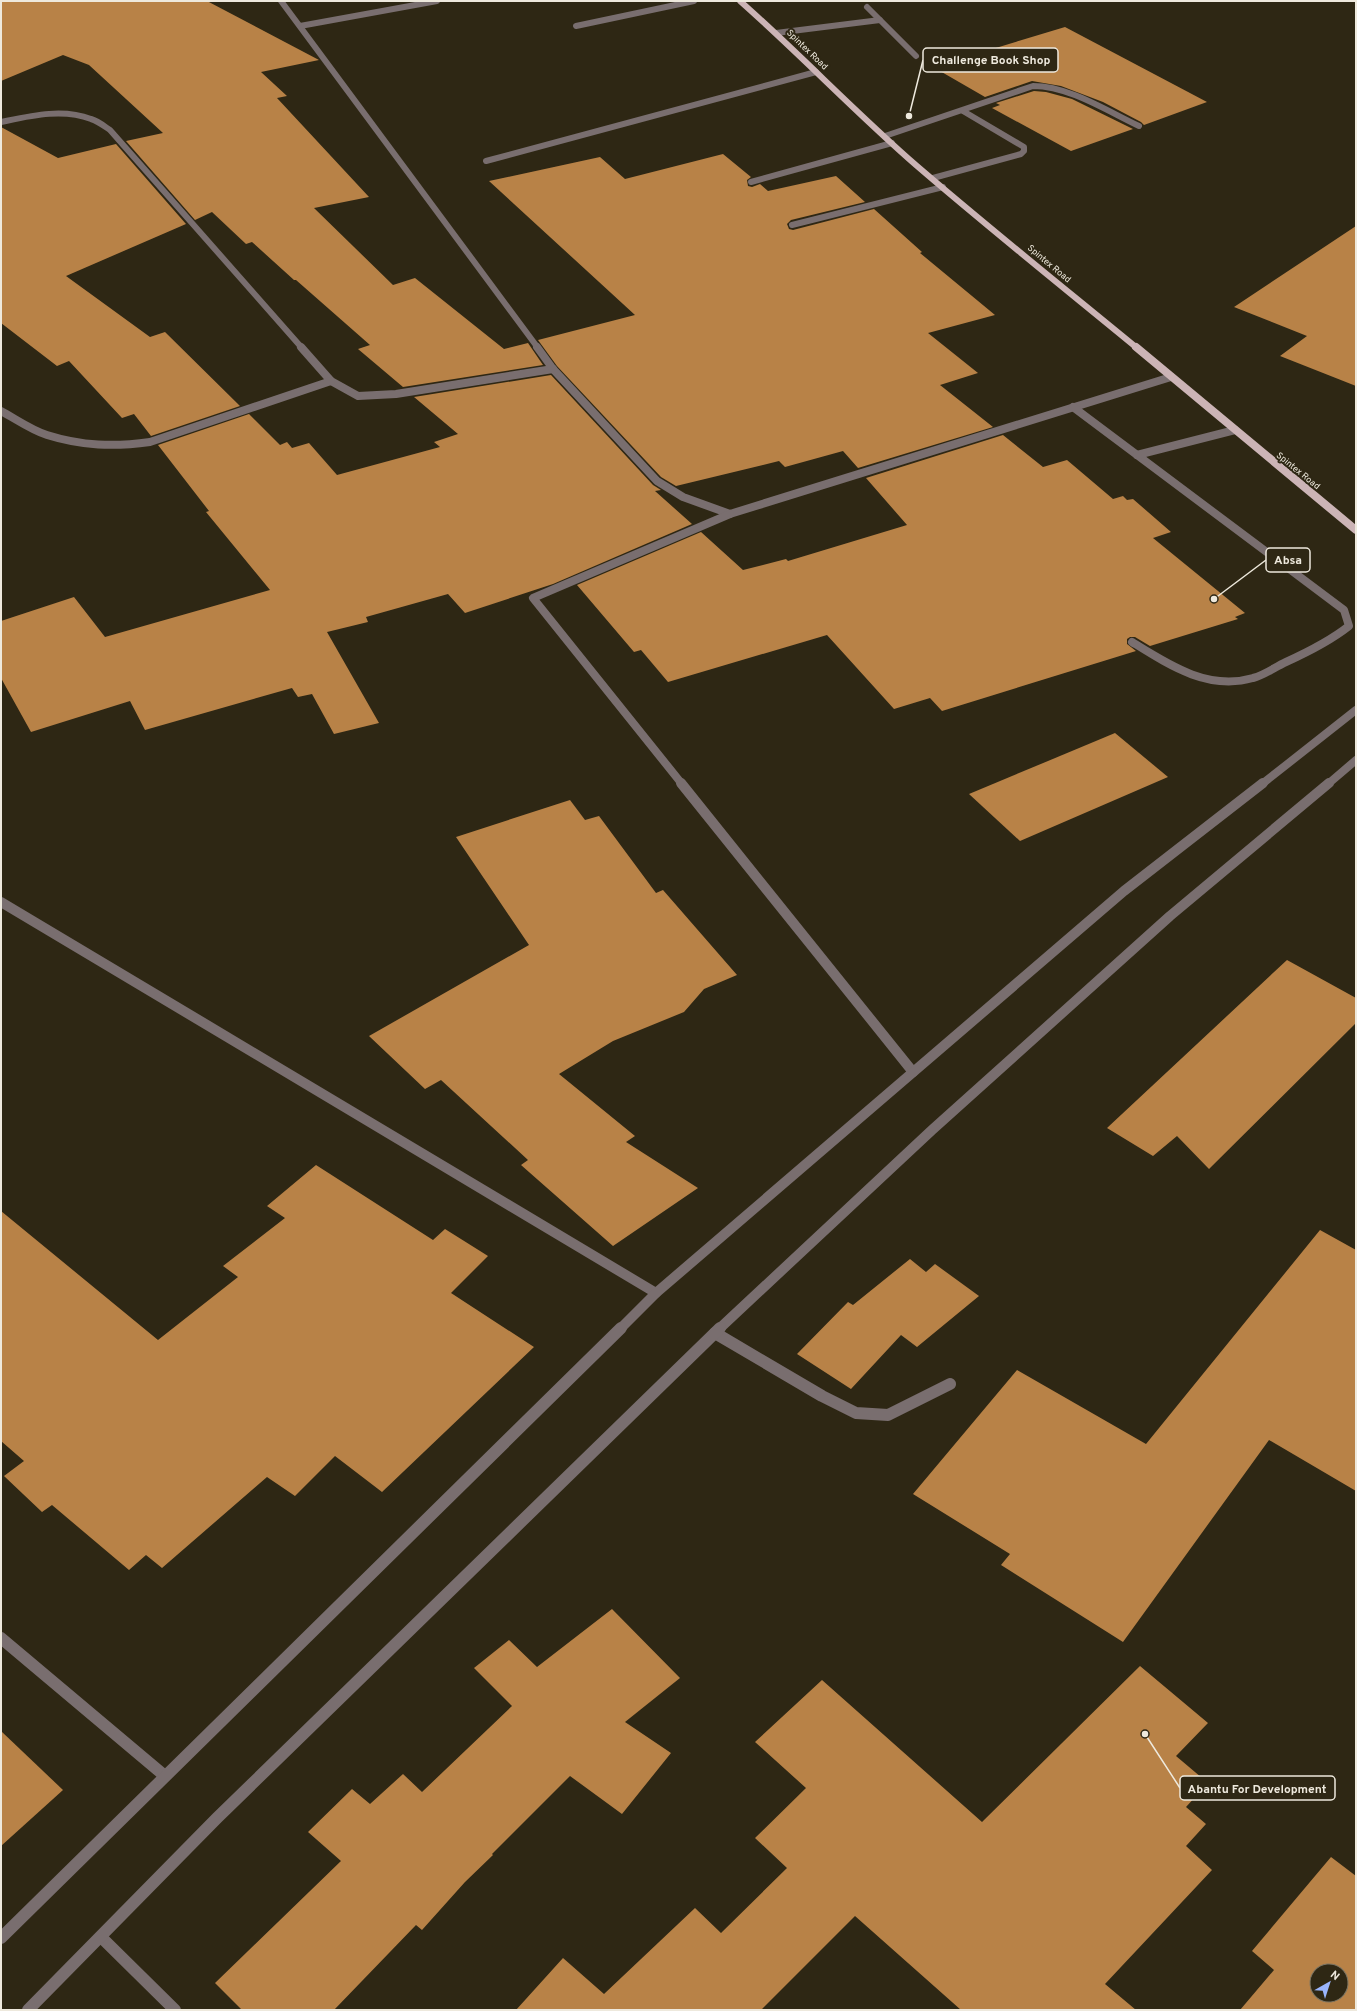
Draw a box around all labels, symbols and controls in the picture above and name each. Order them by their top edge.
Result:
street label: Spintex Road [784,28,830,72]
callout: Challenge Book Shop [923,48,1058,72]
text: Challenge Book Shop [932,53,1050,69]
street label: Spintex Road [1025,243,1073,285]
street label: Spintex Road [1274,450,1322,492]
callout: Absa [1266,548,1310,572]
text: Absa [1274,553,1302,569]
callout: Abantu For Development [1180,1776,1335,1800]
text: Abantu For Development [1188,1782,1327,1798]
north arrow [1309,1963,1349,2003]
text: N [1327,1968,1342,1984]

